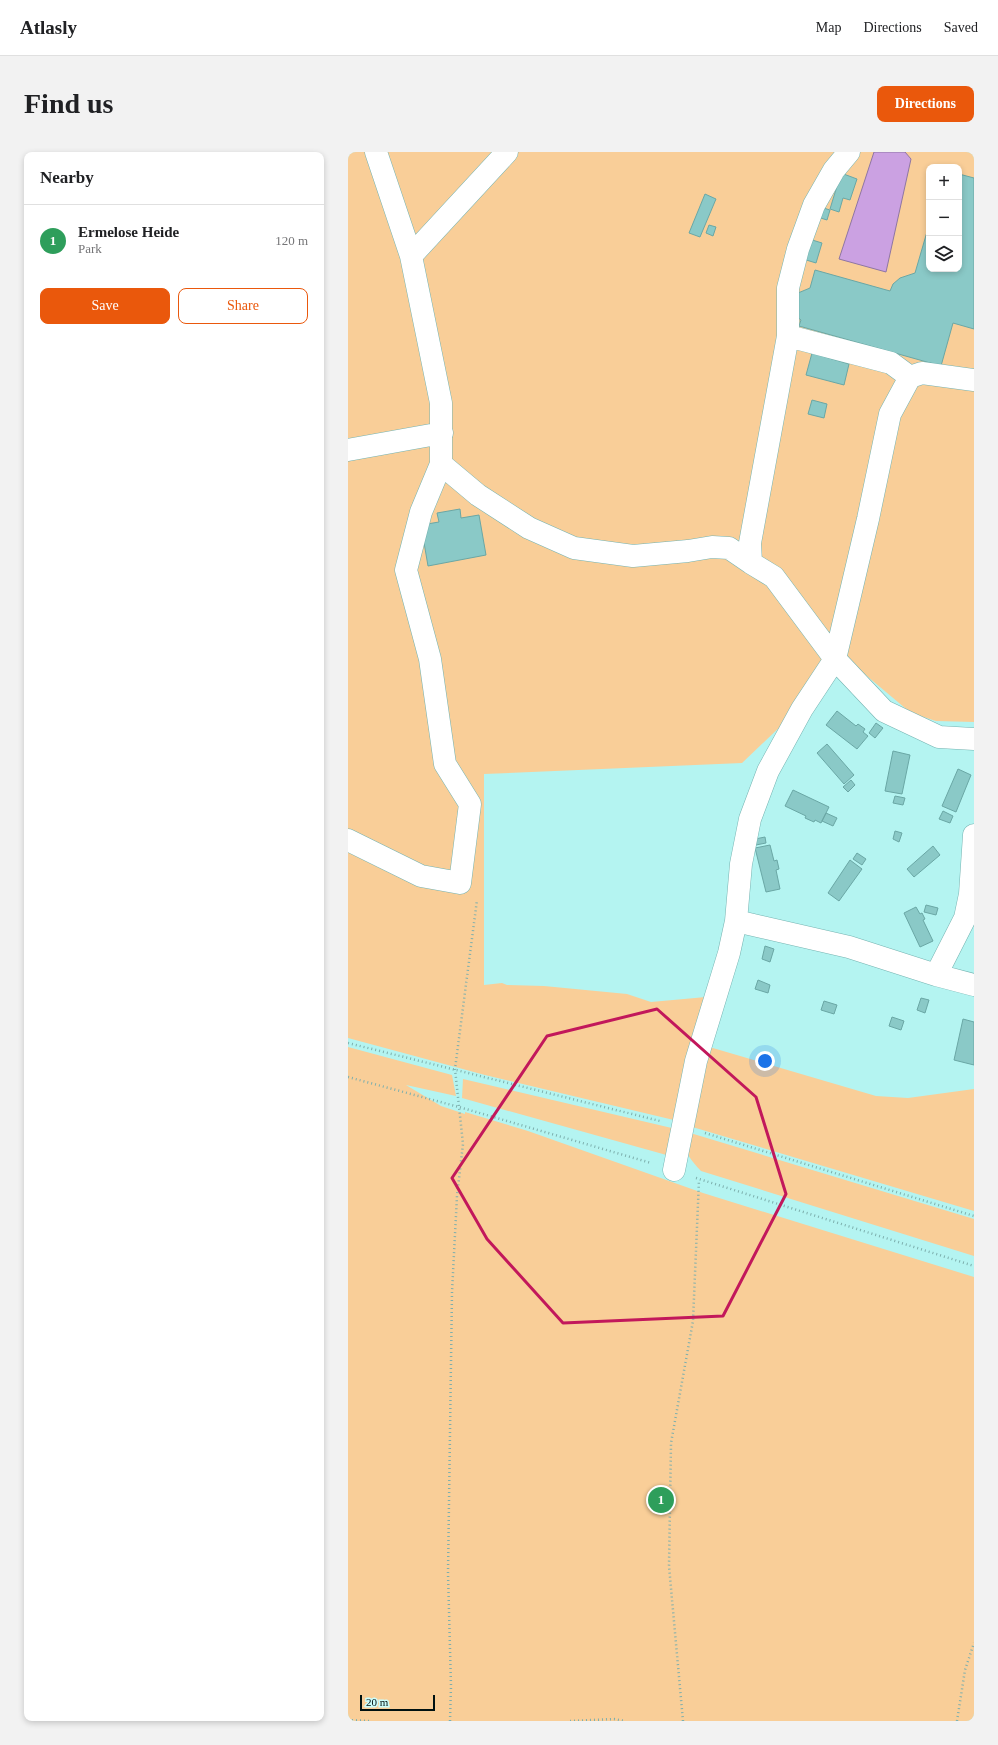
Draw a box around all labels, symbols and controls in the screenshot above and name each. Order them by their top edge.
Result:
text: Atlasly [20,17,77,38]
text: Map [816,20,841,35]
text: Directions [863,20,922,35]
text: Saved [944,20,978,35]
button: Directions [877,86,974,122]
text: Find us [24,88,114,119]
map controls [926,164,962,272]
button: + [926,164,962,200]
text: Nearby [40,168,94,187]
button: − [926,200,962,236]
text: Ermelose Heide [78,224,179,240]
text: 1 [50,233,56,248]
text: 120 m [275,233,308,248]
button: layers [926,236,962,272]
text: Park [78,241,102,256]
button: Save [40,288,170,324]
button: Share [178,288,308,324]
your location [755,1051,775,1071]
pin: 1 [648,1485,674,1515]
scale bar [360,1693,435,1712]
text: 20 m [366,1696,388,1708]

